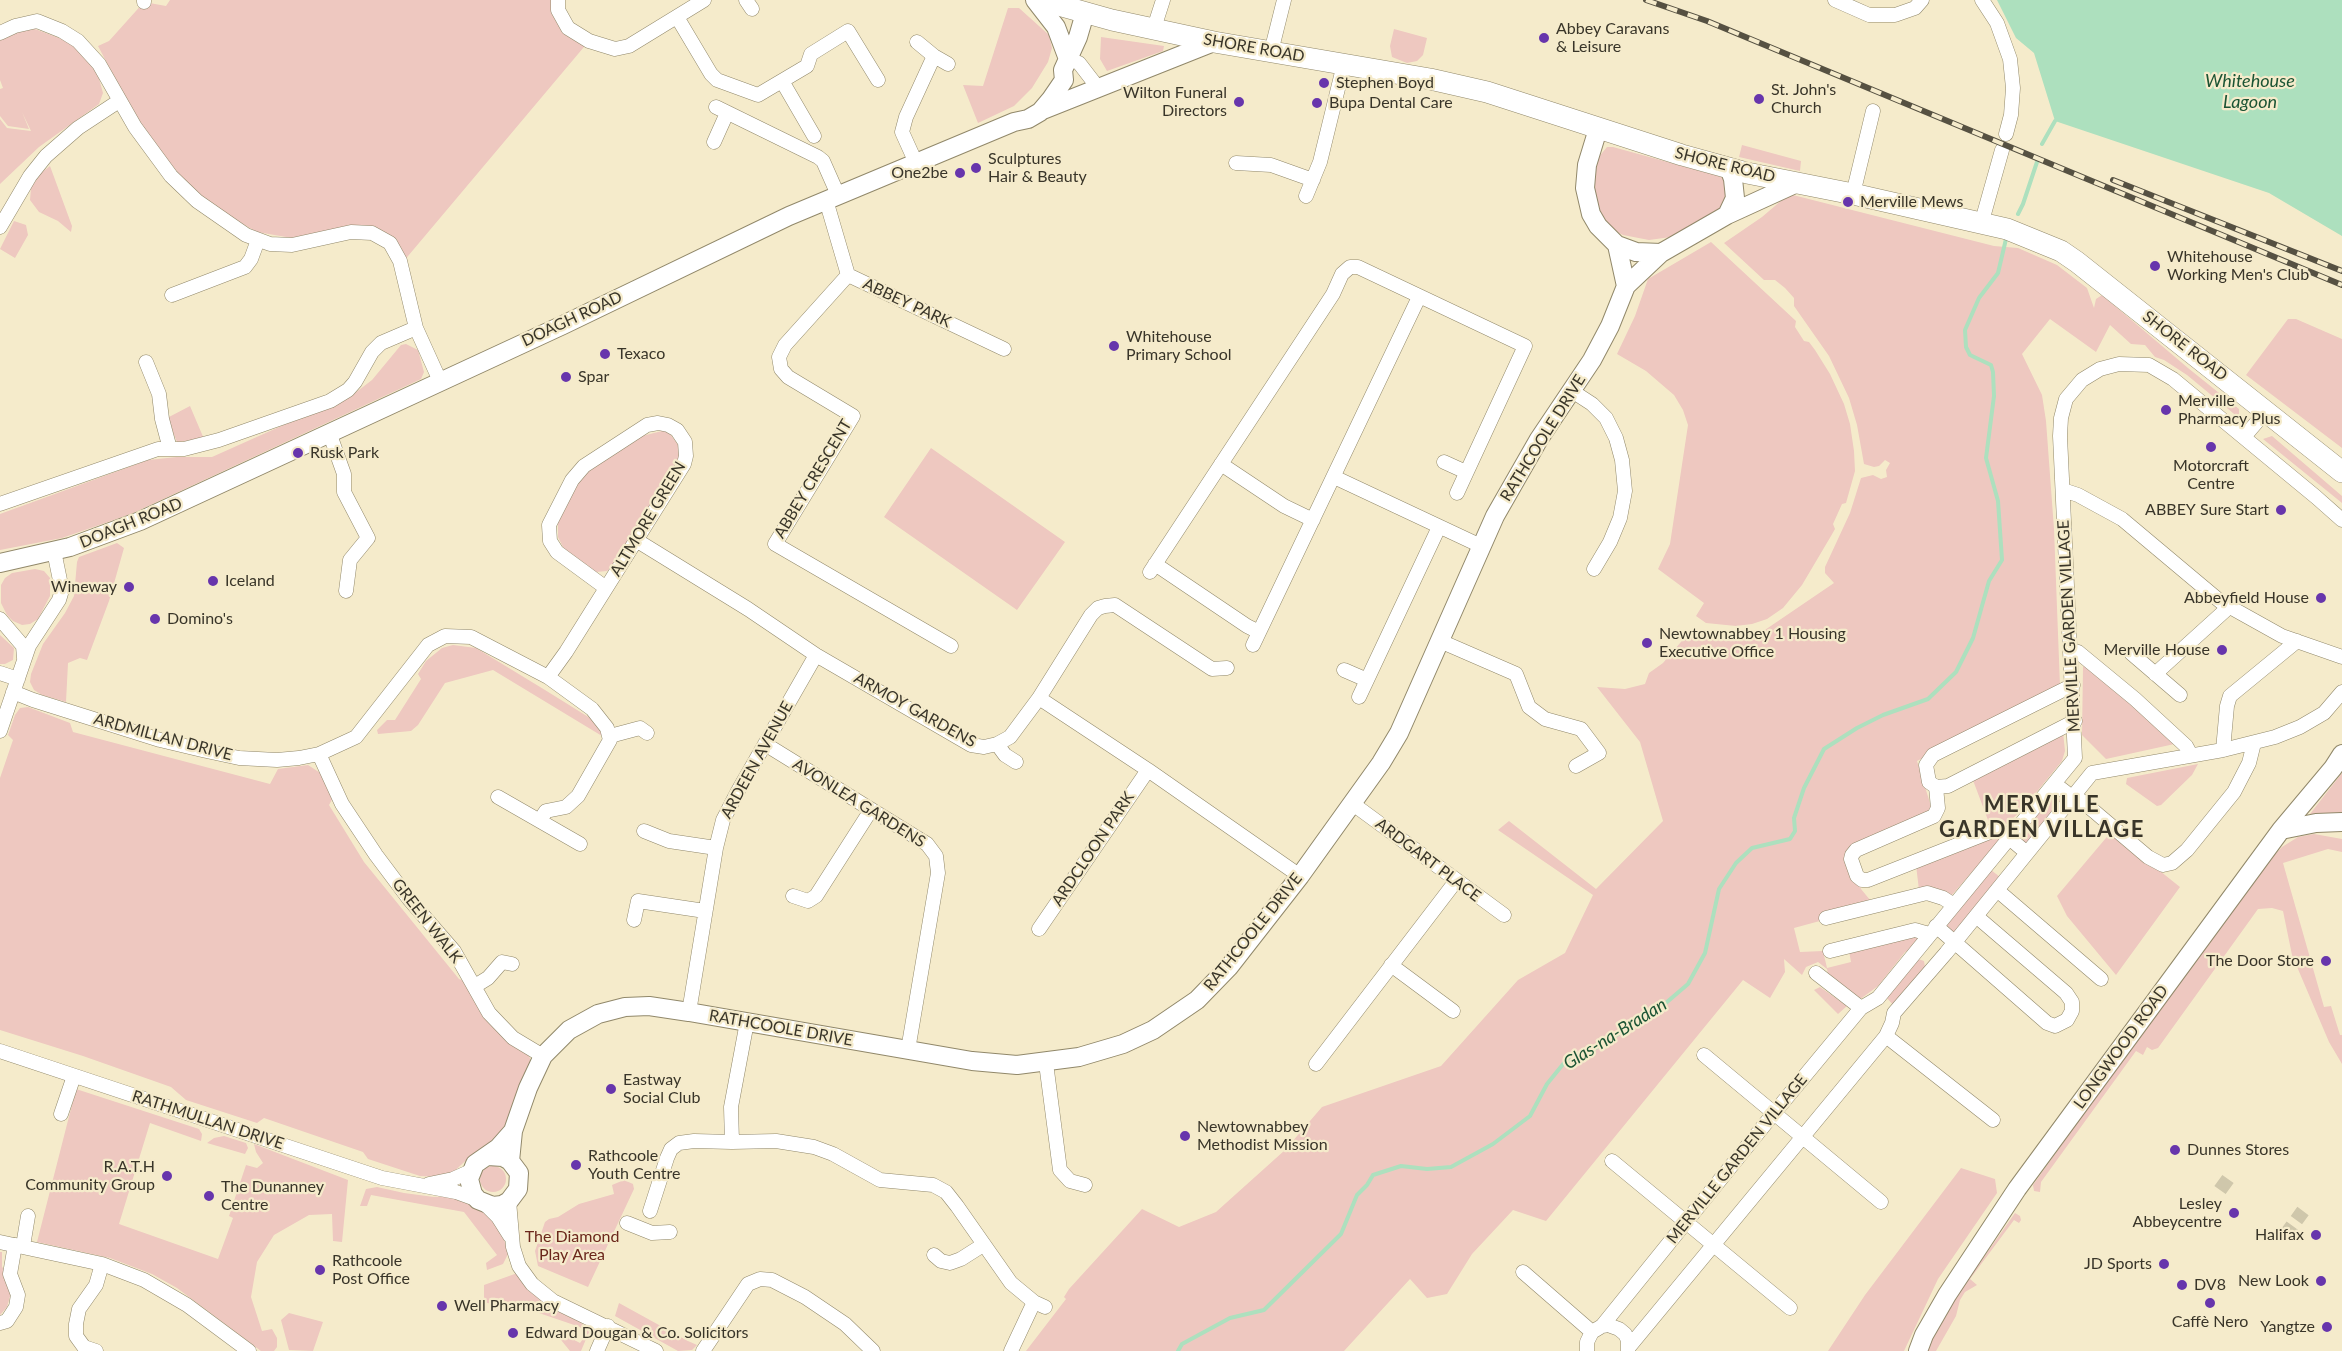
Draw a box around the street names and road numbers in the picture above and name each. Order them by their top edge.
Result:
street label: SHORE ROAD [1202,30,1306,66]
street label: SHORE ROAD [1673,143,1777,187]
street label: ABBEY PARK [860,274,954,332]
street label: DOAGH ROAD [519,287,625,351]
street label: SHORE ROAD [2139,307,2231,385]
street label: RATHCOOLE DRIVE [1496,371,1590,505]
street label: ABBEY CRESCENT [770,416,856,542]
street label: ALTMORE GREEN [606,458,690,580]
street label: DOAGH ROAD [77,494,185,552]
street label: MERVILLE GARDEN VILLAGE [2054,520,2084,732]
street label: ARMOY GARDENS [851,668,979,752]
street label: ARDEEN AVENUE [717,698,797,822]
street label: ARDMILLAN DRIVE [92,709,234,765]
street label: AVONLEA GARDENS [789,754,929,852]
street label: ARDCLOON PARK [1048,788,1138,910]
street label: ARDGART PLACE [1372,814,1484,906]
street label: RATHCOOLE DRIVE [1200,869,1306,995]
street label: GREEN WALK [388,875,466,967]
street label: LONGWOOD ROAD [2070,981,2172,1113]
street label: RATHCOOLE DRIVE [708,1006,854,1050]
street label: MERVILLE GARDEN VILLAGE [1663,1070,1811,1248]
street label: RATHMULLAN DRIVE [130,1086,286,1154]

